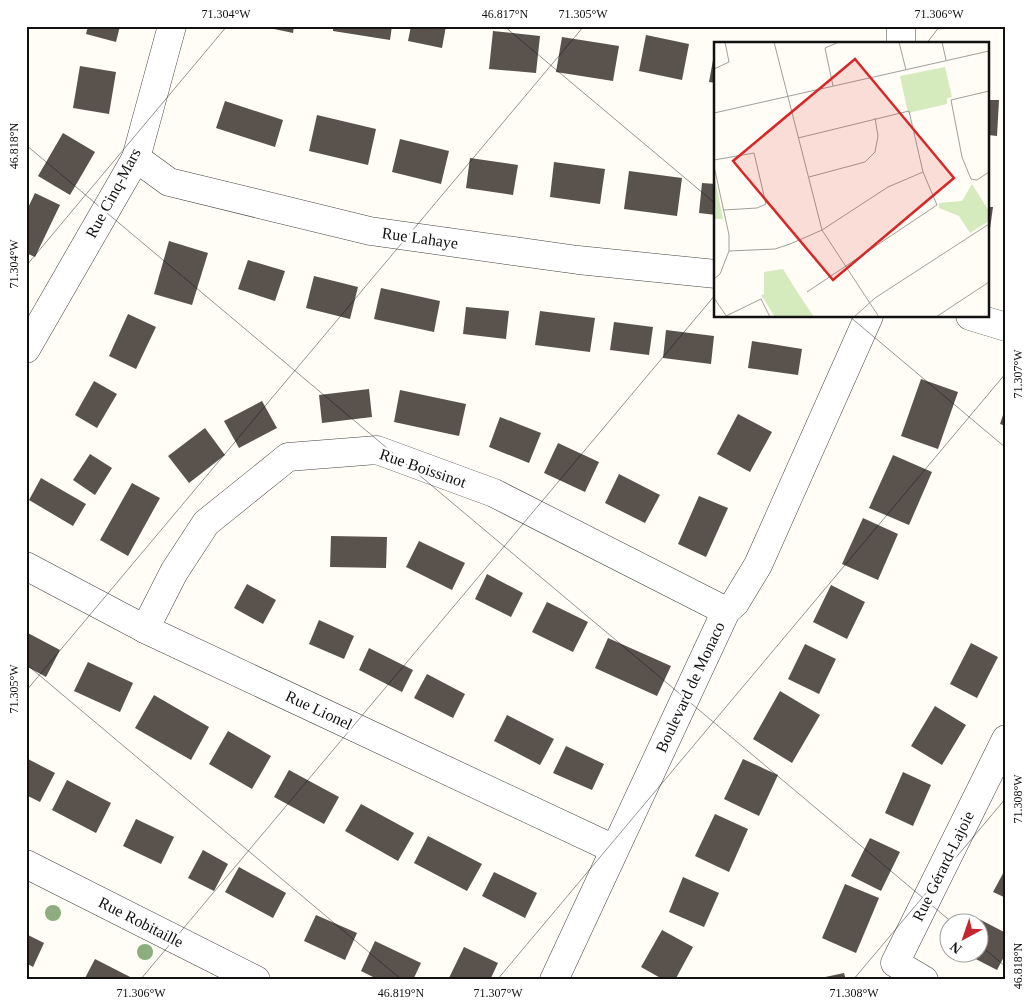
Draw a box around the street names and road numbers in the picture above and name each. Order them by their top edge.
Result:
street label: Rue Cinq-Mars [82,145,145,241]
street label: Rue Lahaye [381,224,459,253]
street label: Rue Boissinot [378,445,469,491]
street label: Boulevard de Monaco [652,619,728,755]
street label: Rue Lionel [283,687,356,733]
street label: Rue Gérard-Lajoie [909,808,978,924]
street label: Rue Robitaille [96,893,186,951]

